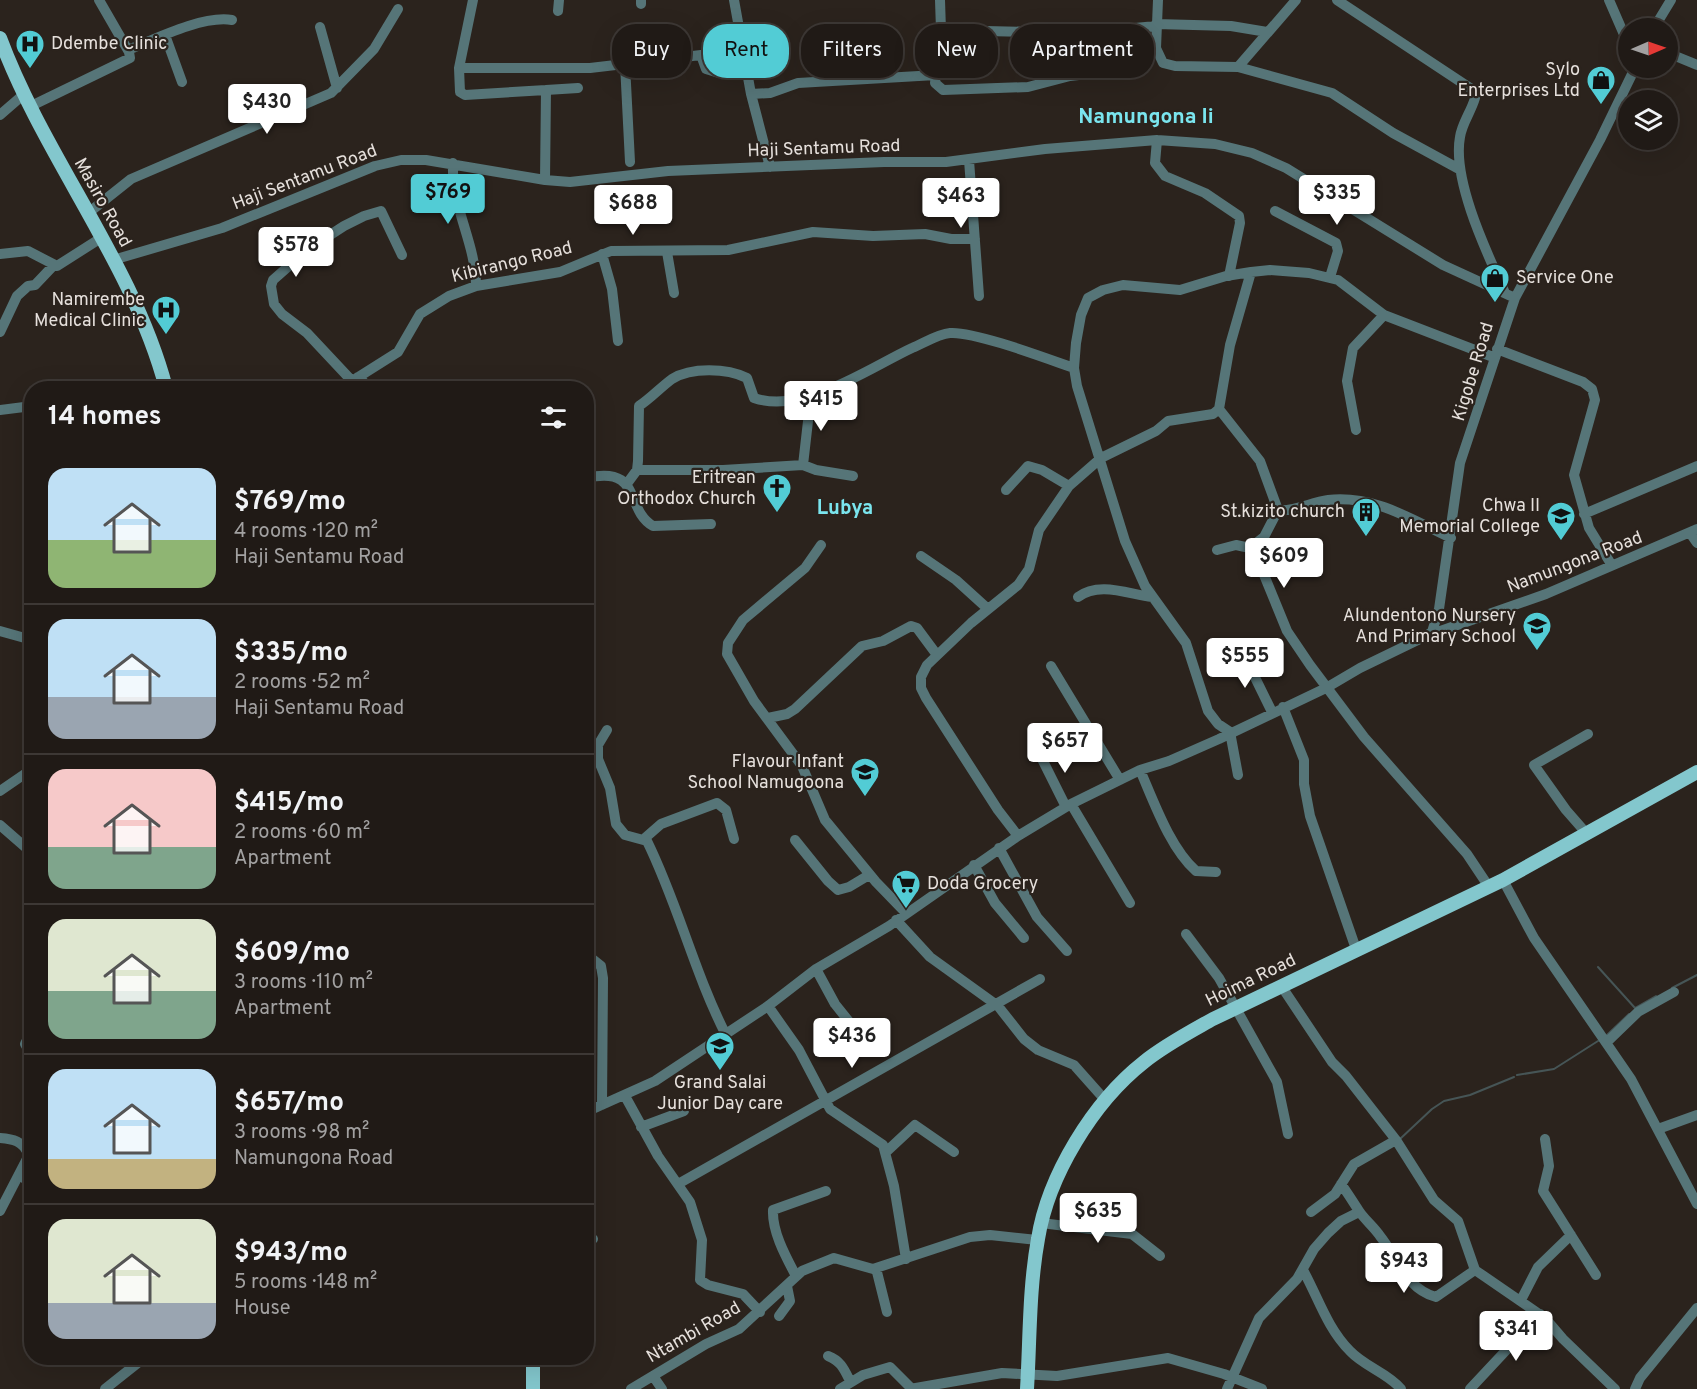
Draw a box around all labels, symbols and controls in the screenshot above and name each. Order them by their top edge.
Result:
north arrow [1618,18,1678,78]
map controls [1618,18,1678,150]
chip: Buy [612,24,691,78]
chip: Rent [703,24,789,78]
chip: Filters [801,24,903,78]
chip: New [915,24,998,78]
chip: Apartment [1010,24,1154,78]
hospital icon: Ddembe Clinic [14,28,46,70]
place label: Ddembe Clinic [51,33,167,56]
place label: Sylo Enterprises Ltd [1457,59,1580,103]
shop icon: Sylo Enterprises Ltd [1585,64,1617,106]
pin: $430 [231,84,303,135]
text: $430 [242,90,292,116]
button: layers [1618,90,1678,150]
district label: Namungona Ii [1078,104,1214,131]
street label: Haji Sentamu Road [747,135,901,163]
street label: Haji Sentamu Road [229,140,381,216]
street label: Masiro Road [68,154,136,252]
pin: $769 [412,174,484,225]
pin: $335 [1301,175,1373,226]
pin: $463 [925,178,997,229]
text: $769 [425,180,471,206]
text: $335 [1313,181,1361,207]
text: $463 [936,184,986,210]
pin: $688 [597,185,669,236]
text: $688 [608,191,658,217]
pin: $578 [260,227,332,278]
text: $578 [272,233,320,259]
street label: Kibirango Road [449,237,575,289]
shop icon: Service One [1479,262,1511,304]
place label: Service One [1516,267,1614,290]
place label: Namirembe Medical Clinic [34,289,145,333]
hospital icon: Namirembe Medical Clinic [150,294,182,336]
street label: Kigobe Road [1448,320,1500,424]
pin: $415 [785,381,857,432]
text: $415 [798,387,844,413]
text: 14 homes [48,401,162,434]
icon: filters [537,401,570,434]
place label: Eritrean Orthodox Church [617,467,756,511]
church icon: Eritrean Orthodox Church [761,472,793,514]
text: $769/mo [234,486,346,519]
icon: home [96,492,168,564]
place label: Chwa II Memorial College [1399,495,1540,539]
district label: Lubya [817,496,873,522]
building icon: St.kizito church [1350,496,1382,538]
school or university icon: Chwa II Memorial College [1545,500,1577,542]
place label: St.kizito church [1220,501,1345,524]
text: 4 rooms · 120 m² [234,519,378,545]
street label: Namungona Road [1504,527,1646,599]
pin: $609 [1248,538,1320,589]
text: $609 [1259,544,1309,570]
text: Haji Sentamu Road [234,545,404,571]
place label: Alundentono Nursery And Primary School [1343,605,1516,649]
school or university icon: Alundentono Nursery And Primary School [1521,610,1553,652]
text: $335/mo [234,637,348,670]
pin: $555 [1209,638,1281,689]
icon: home [96,643,168,715]
text: $555 [1221,644,1269,670]
text: 2 rooms · 52 m² [234,670,370,696]
text: Haji Sentamu Road [234,696,404,722]
pin: $657 [1029,723,1101,774]
text: $657 [1041,729,1089,755]
place label: Flavour Infant School Namugoona [688,751,844,795]
school or university icon: Flavour Infant School Namugoona [849,756,881,798]
text: $415/mo [234,787,344,820]
icon: home [96,793,168,865]
text: 2 rooms · 60 m² [234,820,370,846]
text: Apartment [234,846,332,872]
supermarket icon: Doda Grocery [890,868,922,910]
place label: Doda Grocery [927,873,1038,896]
text: $609/mo [234,937,350,970]
icon: home [96,943,168,1015]
street label: Hoima Road [1202,949,1300,1013]
text: 3 rooms · 110 m² [234,970,373,996]
text: Apartment [234,996,332,1022]
pin: $436 [816,1018,888,1069]
text: $436 [827,1024,877,1050]
school or university icon: Grand Salai Junior Day care [704,1030,736,1072]
place label: Grand Salai Junior Day care [657,1072,783,1116]
text: $657/mo [234,1087,344,1120]
icon: home [96,1093,168,1165]
text: 3 rooms · 98 m² [234,1120,369,1146]
text: Namungona Road [234,1146,393,1172]
pin: $635 [1062,1193,1134,1244]
text: $635 [1074,1199,1122,1225]
text: $943/mo [234,1237,348,1270]
icon: home [96,1243,168,1315]
pin: $943 [1368,1243,1440,1294]
text: $943 [1379,1249,1429,1275]
text: 5 rooms · 148 m² [234,1270,377,1296]
text: House [234,1296,290,1322]
street label: Ntambi Road [643,1297,745,1369]
pin: $341 [1480,1311,1552,1362]
text: $341 [1494,1317,1538,1343]

